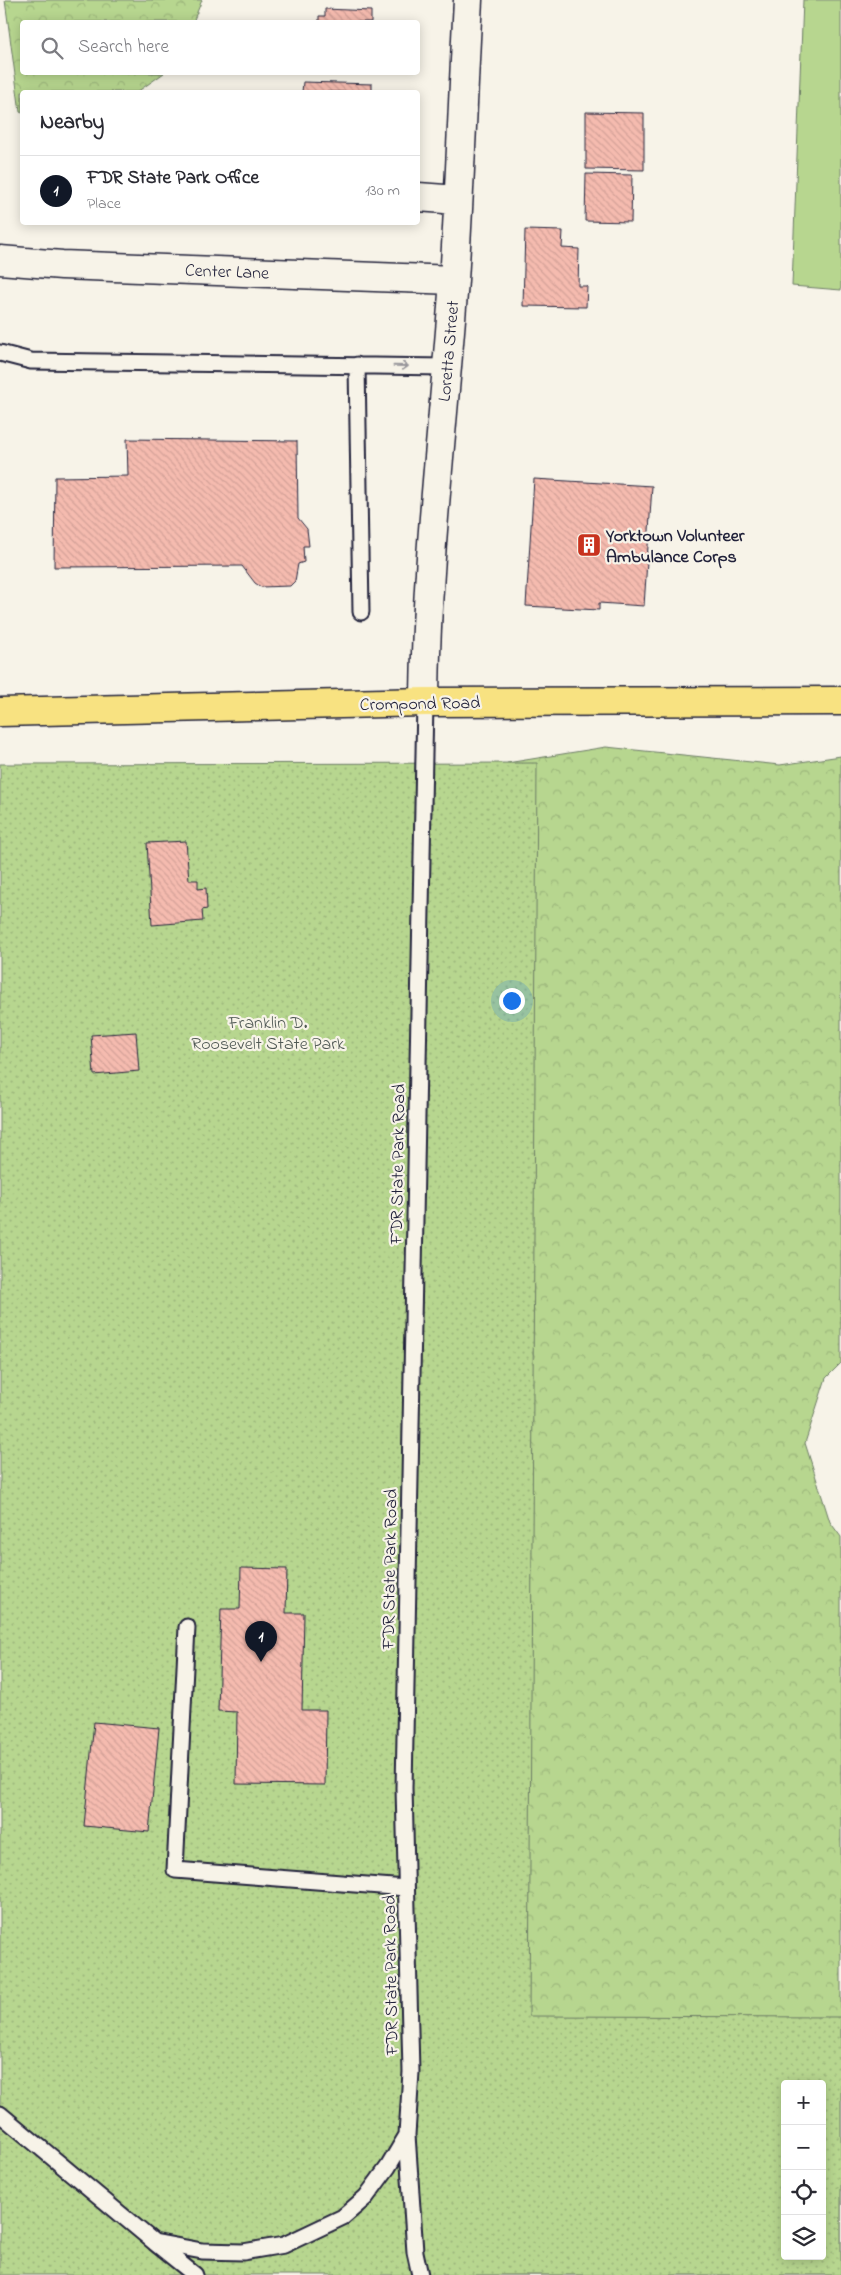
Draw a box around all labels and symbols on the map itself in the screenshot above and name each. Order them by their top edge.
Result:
street label: Center Lane [184,259,270,287]
street label: Loretta Street [433,300,467,403]
one-way arrow [393,361,409,371]
place label: Yorktown Volunteer Ambulance Corps [605,524,745,571]
building icon: Yorktown Volunteer Ambulance Corps [576,532,602,558]
street label: Crompond Road [360,691,481,719]
your location [499,988,525,1014]
park label: Franklin D. Roosevelt State Park [191,1011,345,1058]
street label: FDR State Park Road [385,1084,413,1245]
street label: FDR State Park Road [377,1489,405,1650]
pin: 1 [245,1621,277,1662]
street label: FDR State Park Road [378,1895,406,2056]

